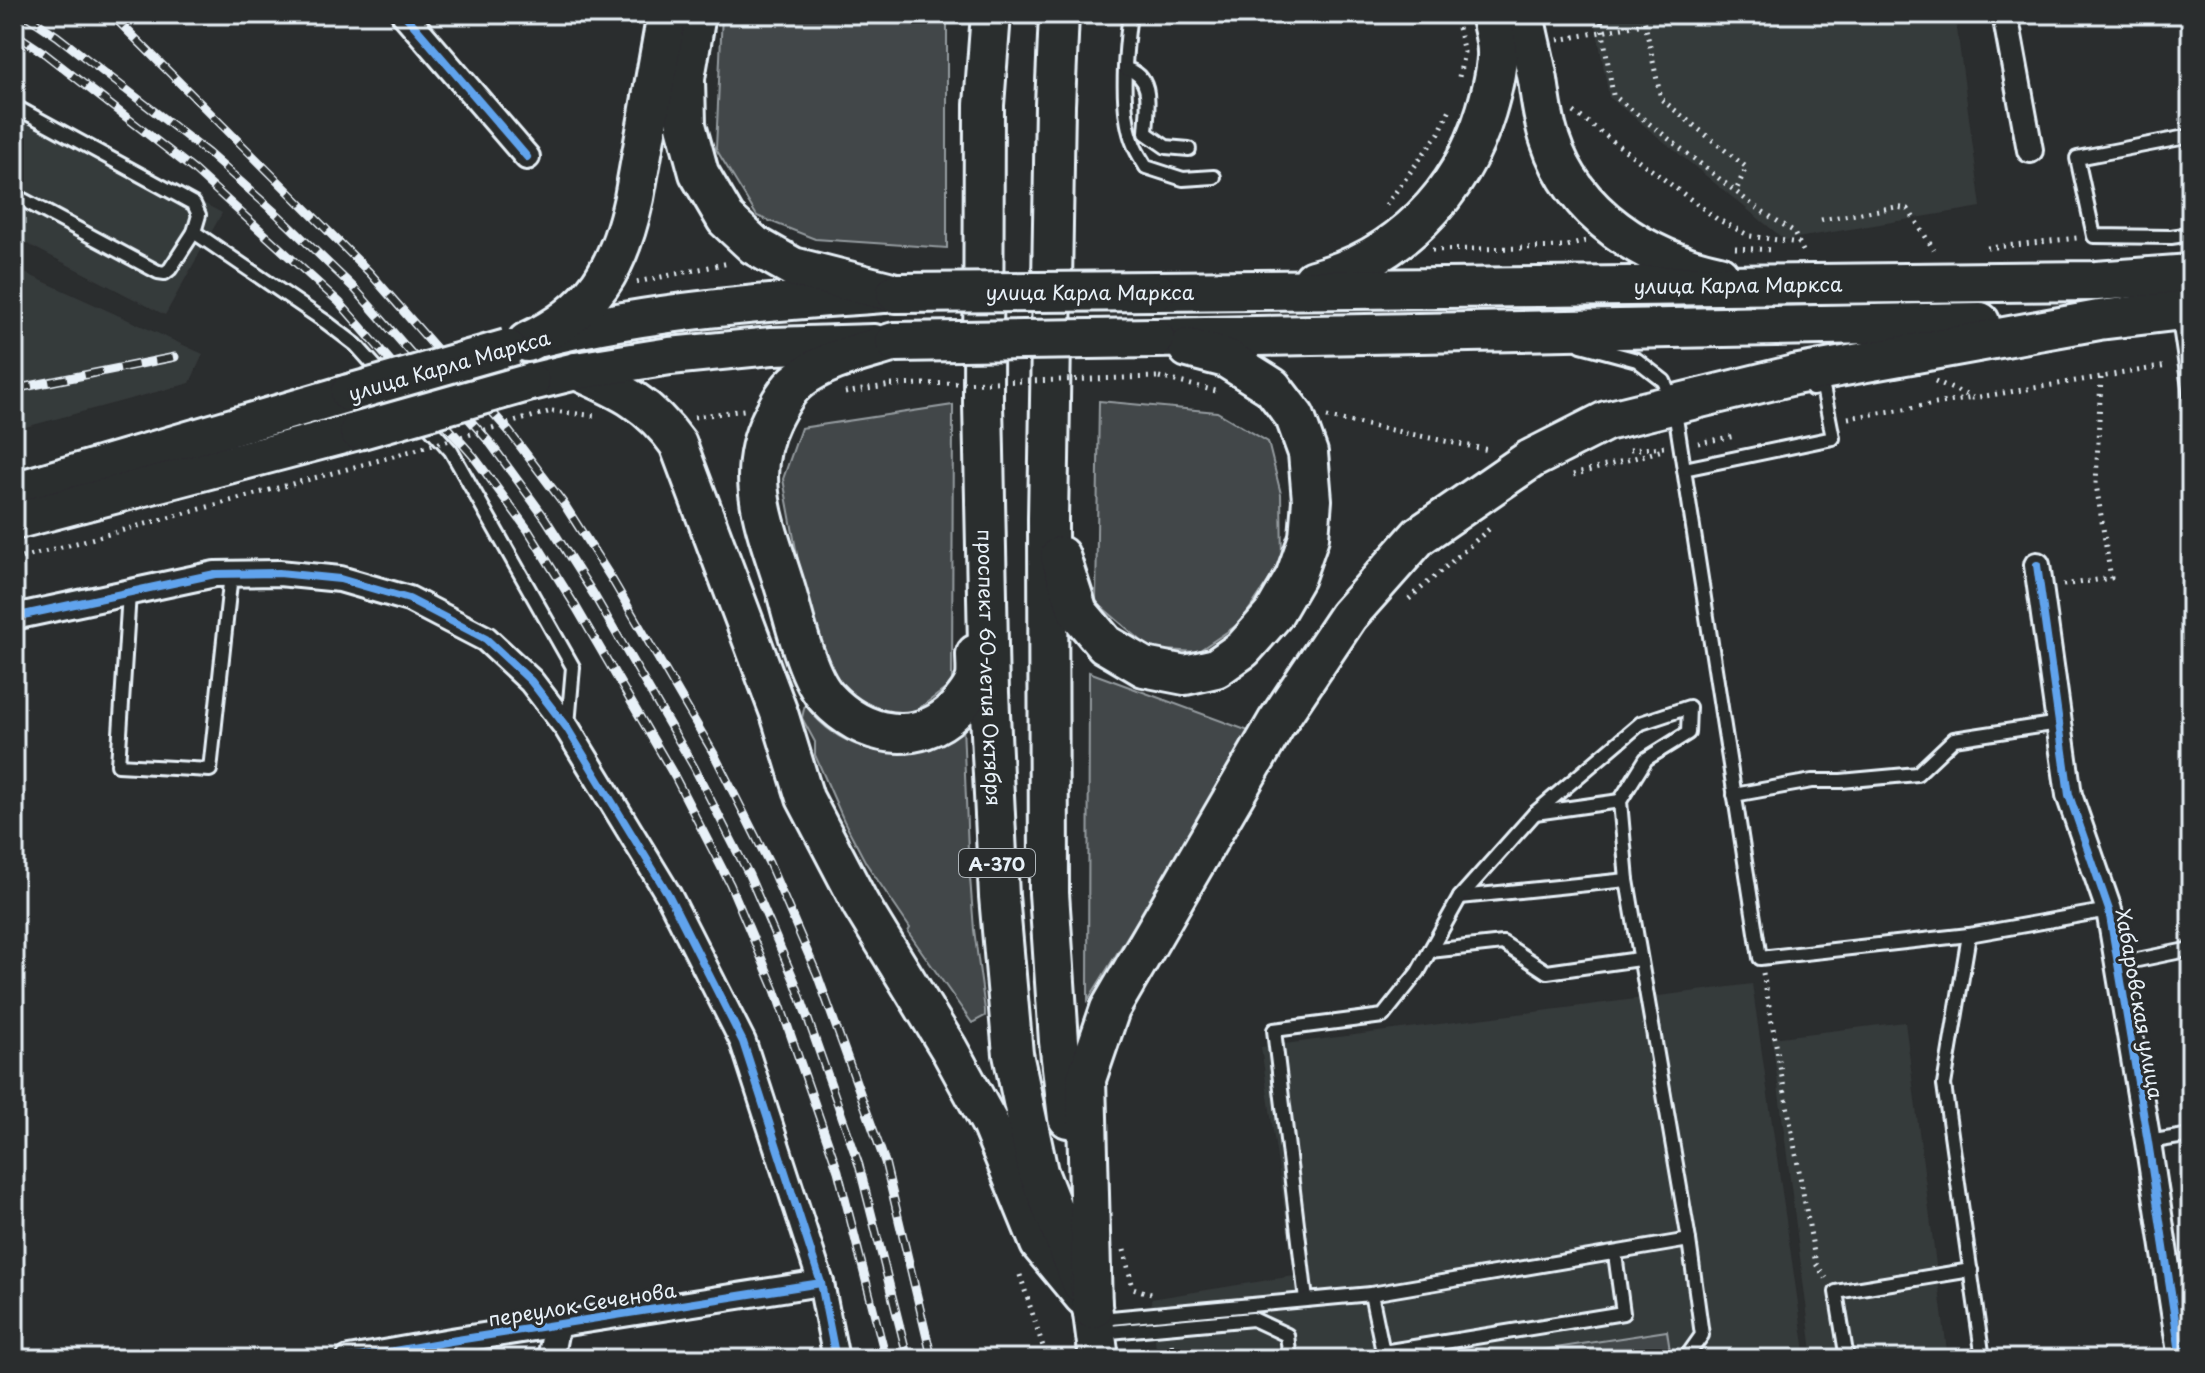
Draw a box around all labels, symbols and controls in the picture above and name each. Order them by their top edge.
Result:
street label: улица Карла Маркса [1634,269,1843,301]
street label: улица Карла Маркса [986,277,1195,307]
street label: улица Карла Маркса [345,322,554,408]
street label: проспект 60-летия Октября [971,529,1010,807]
road number: А-370 [959,849,1035,877]
street label: Хабаровская улица [2108,906,2172,1102]
street label: переулок Сеченова [486,1274,679,1334]

